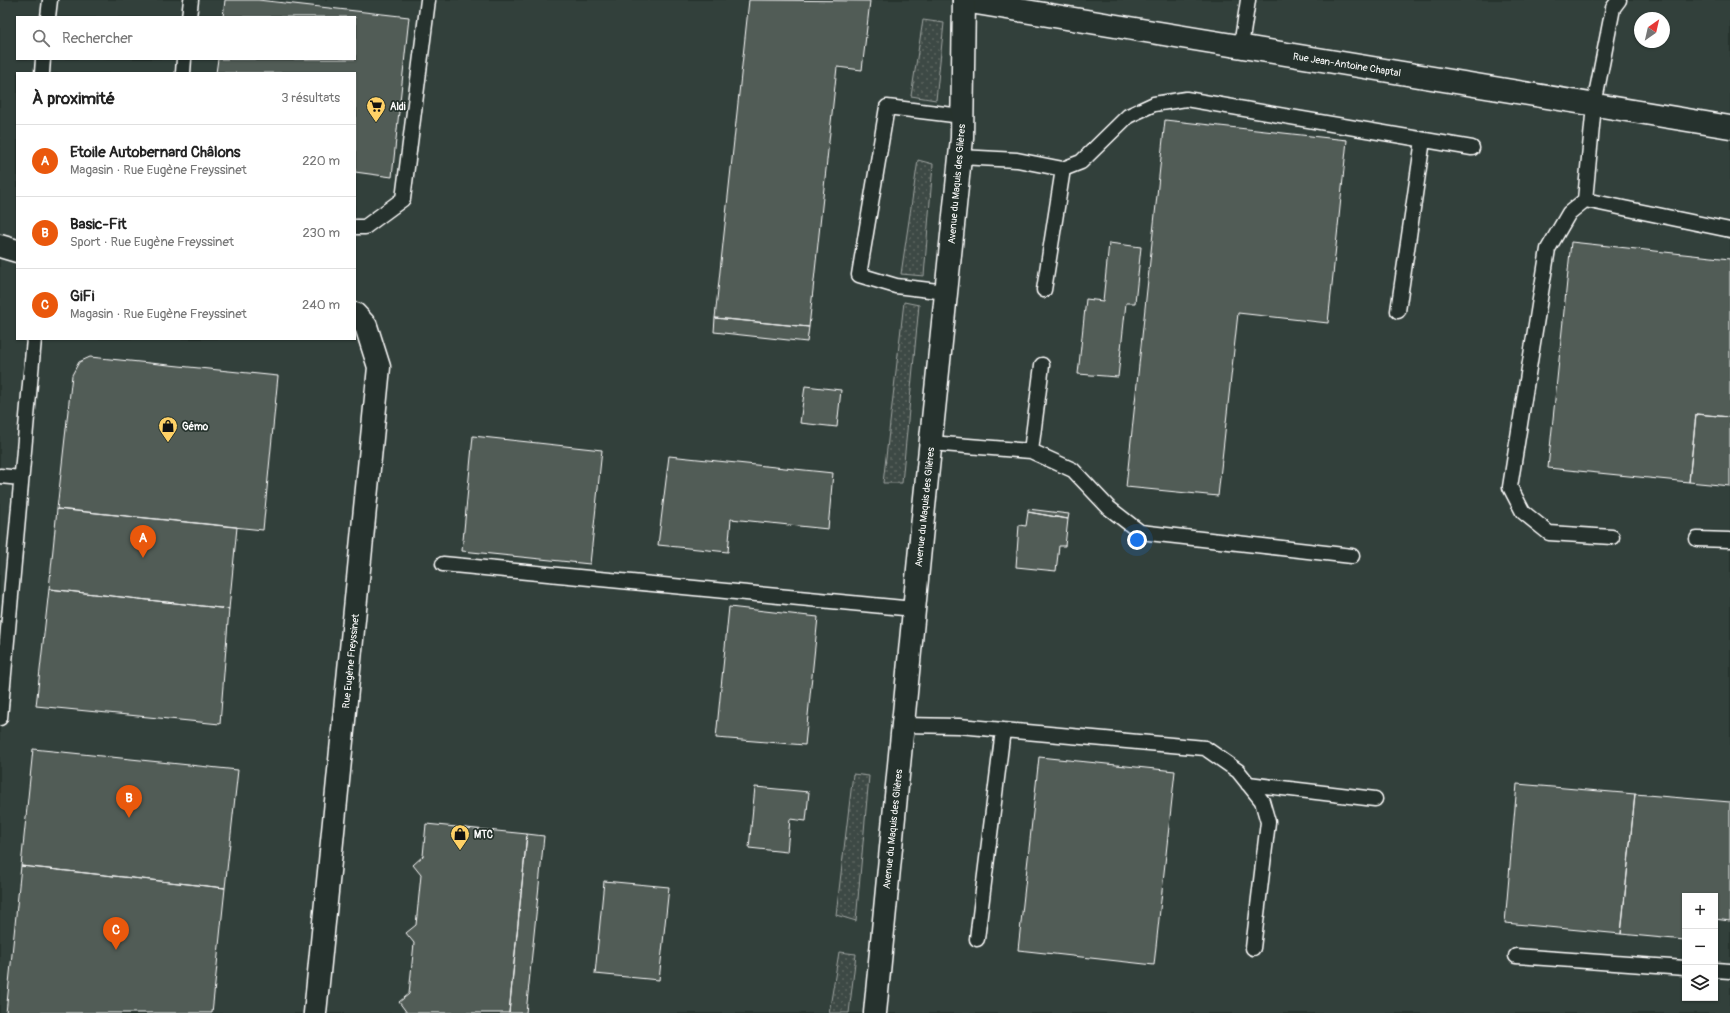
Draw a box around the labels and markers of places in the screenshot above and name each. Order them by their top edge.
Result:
supermarket icon: Aldi [365,95,387,123]
place label: Aldi [390,101,406,113]
shop icon: Gémo [157,415,179,443]
place label: Gémo [182,421,209,433]
pin: A [130,525,156,558]
pin: B [116,785,142,818]
shop icon: MTC [449,823,471,851]
place label: MTC [474,829,493,841]
pin: C [103,917,129,950]

